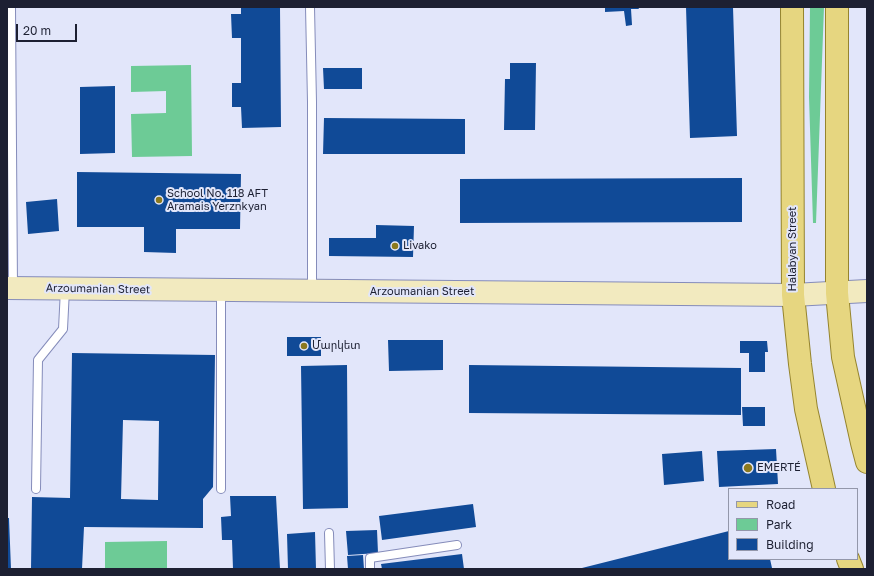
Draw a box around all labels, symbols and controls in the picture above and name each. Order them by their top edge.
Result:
scale bar [18,16,79,42]
text: 20 m [23,23,51,38]
place label: School No. 118 AFT Aramais Yerznkyan [167,187,268,213]
marker: School No. 118 AFT Aramais Yerznkyan [154,195,164,205]
street label: Halabyan Street [786,207,800,291]
place label: Livako [403,239,437,253]
marker: Livako [390,241,400,251]
street label: Arzoumanian Street [46,281,150,297]
street label: Arzoumanian Street [370,285,474,299]
place label: Մարկետ [312,339,361,353]
marker: Մարկետ [299,341,309,351]
place label: EMERTÉ [757,461,801,475]
marker: EMERTÉ [742,462,754,474]
legend [728,488,858,560]
text: Road [766,497,795,512]
text: Park [766,517,792,532]
text: Building [766,537,814,552]

